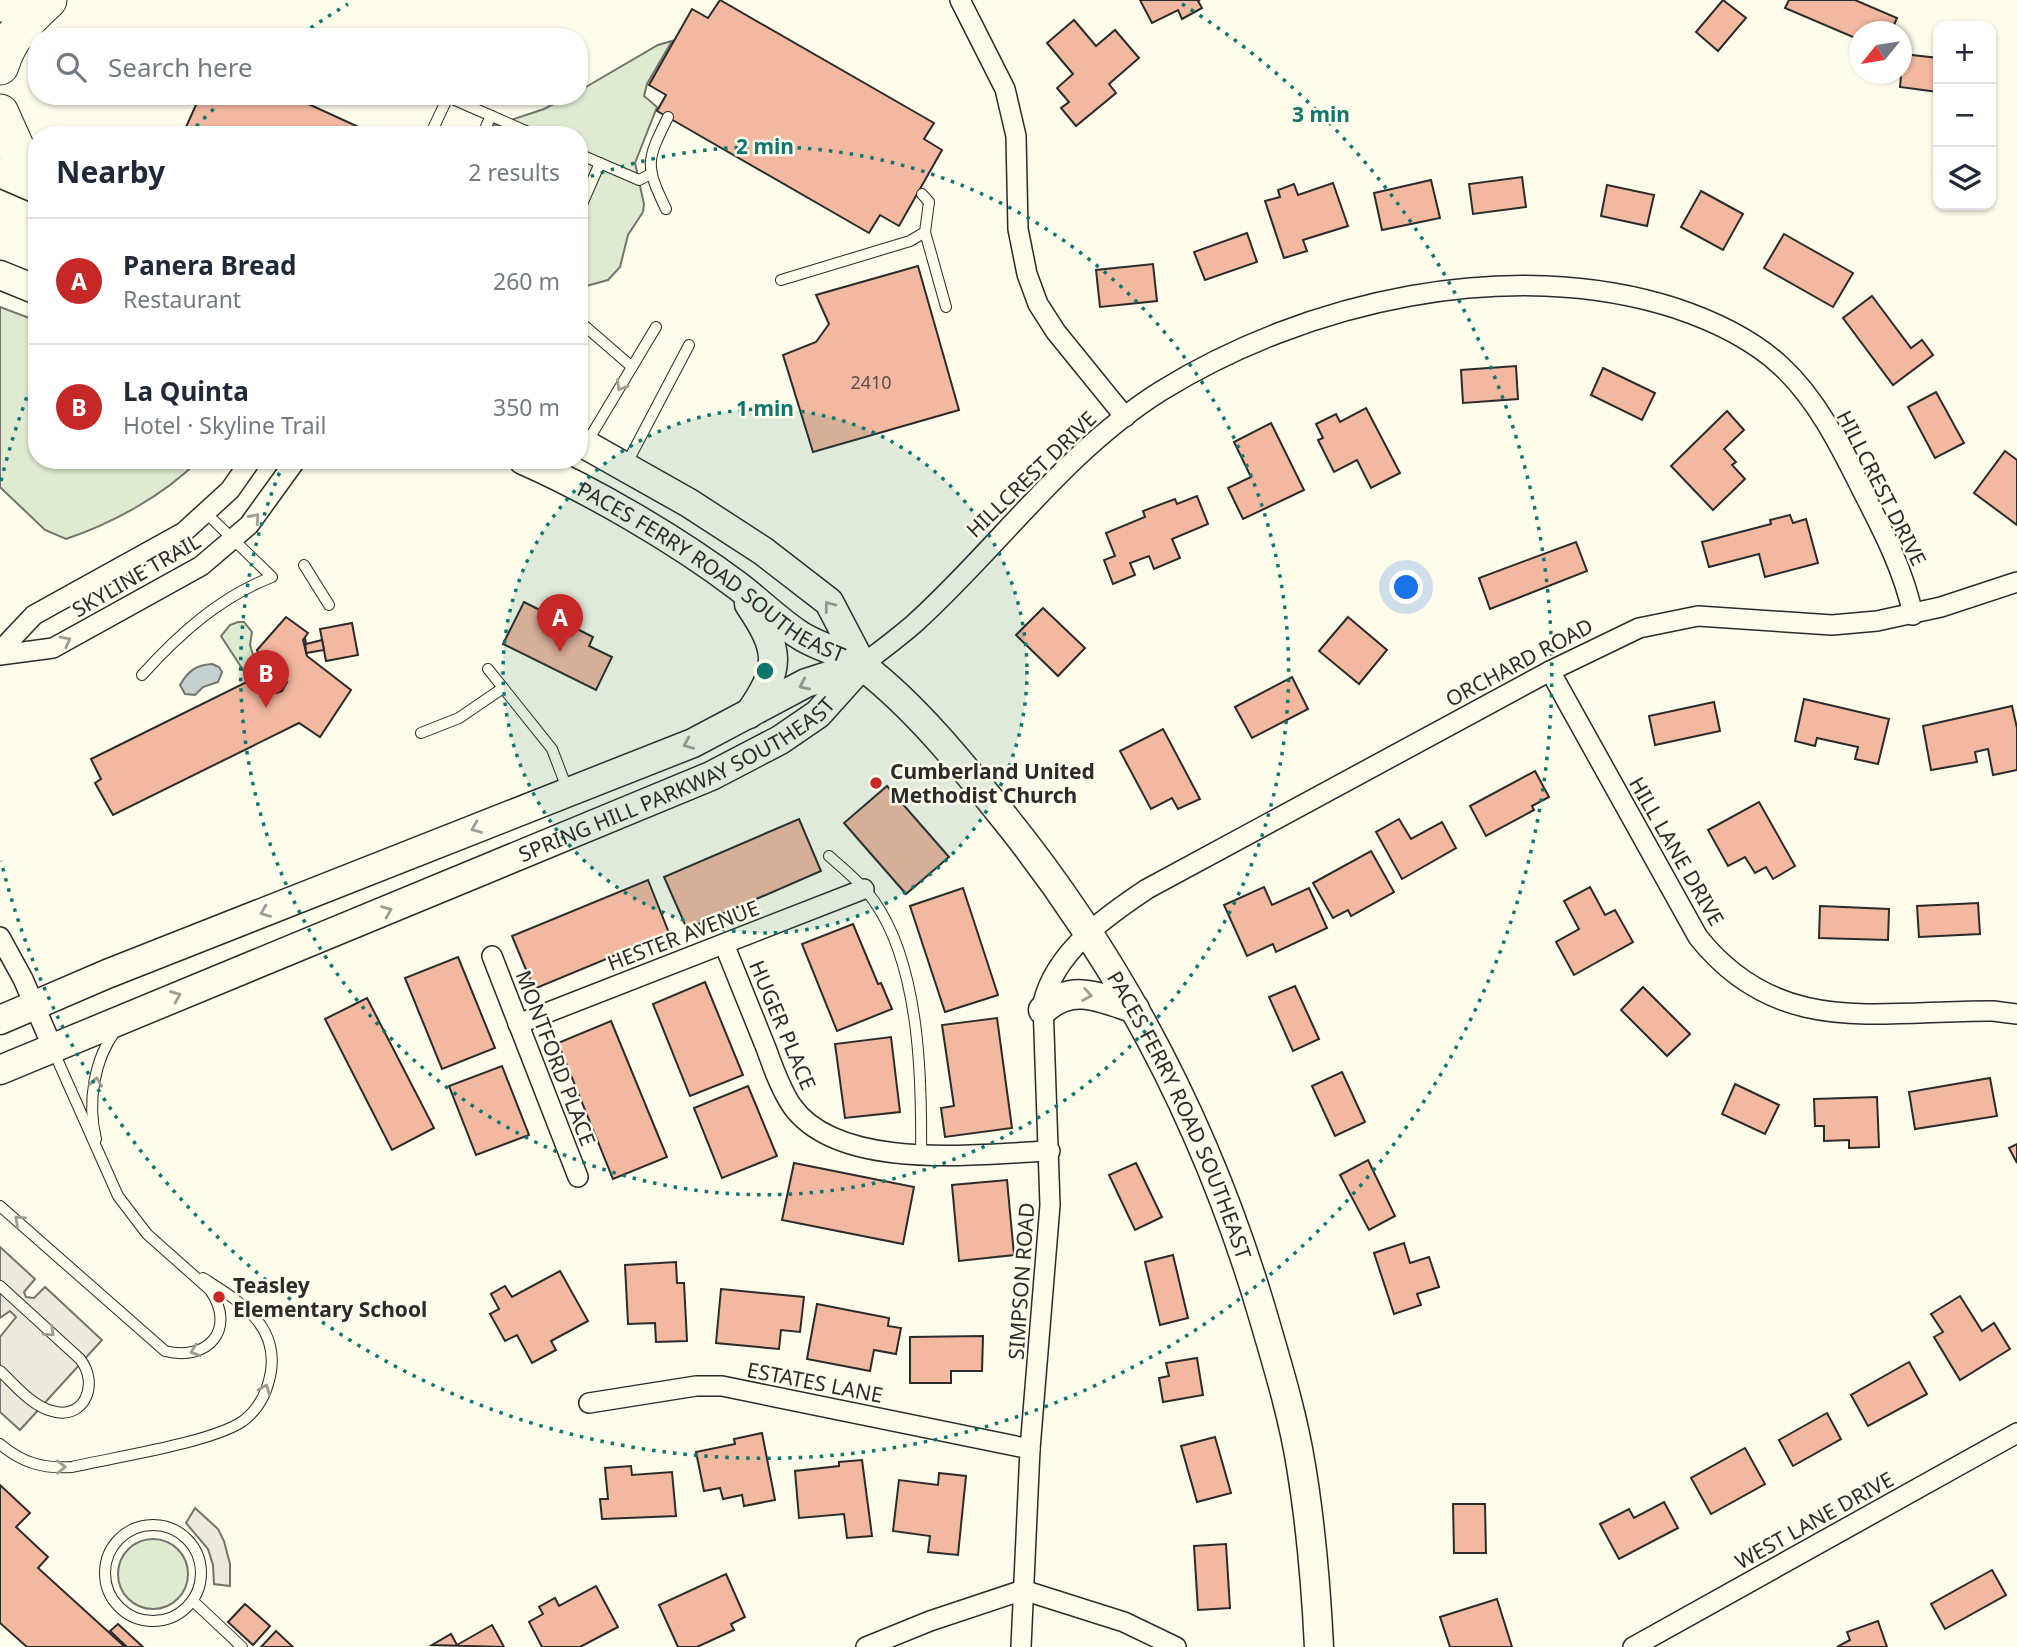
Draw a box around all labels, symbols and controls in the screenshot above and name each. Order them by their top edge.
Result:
north arrow [1849,21,1912,84]
map controls [1933,21,1996,210]
button: + [1933,21,1996,84]
search box [28,28,588,105]
icon: search [52,48,90,86]
text: Search here [108,49,253,85]
button: − [1933,84,1996,147]
text: 3 min [1292,100,1350,128]
text: 2 min [736,132,794,160]
button: layers [1933,147,1996,210]
text: Nearby [56,151,165,192]
text: 2 results [468,156,560,188]
text: Panera Bread [123,247,297,283]
text: A [71,265,87,297]
text: 260 m [493,265,560,297]
text: Restaurant [123,283,241,315]
house number: 2410 [850,370,892,394]
text: La Quinta [123,373,249,409]
one-way arrow [616,378,629,391]
text: B [71,391,87,423]
text: 350 m [493,391,560,423]
text: 1 min [736,394,794,422]
street label: HILLCREST DRIVE [960,405,1102,543]
street label: HILLCREST DRIVE [1831,406,1933,570]
text: Hotel · Skyline Trail [123,409,326,441]
street label: PACES FERRY ROAD SOUTHEAST [573,475,850,668]
one-way arrow [247,513,259,526]
street label: SKYLINE TRAIL [67,527,205,623]
your location [1389,570,1423,604]
pin: A [537,594,583,652]
one-way arrow [824,601,837,614]
street label: ORCHARD ROAD [1440,611,1598,713]
one-way arrow [59,636,71,649]
pin: B [243,650,289,708]
centre of rings [753,659,777,683]
one-way arrow [799,677,811,691]
street label: SPRING HILL PARKWAY SOUTHEAST [514,691,841,868]
one-way arrow [682,736,694,750]
place label: Cumberland United Methodist Church [890,757,1095,809]
street label: HILL LANE DRIVE [1623,771,1731,931]
marker: Cumberland United Methodist Church [868,775,884,791]
one-way arrow [471,820,483,834]
street label: HESTER AVENUE [603,893,763,977]
one-way arrow [259,903,271,917]
one-way arrow [380,905,392,919]
street label: HUGER PLACE [743,956,823,1094]
street label: MONTFORD PLACE [510,966,602,1150]
street label: PACES FERRY ROAD SOUTHEAST [1101,966,1258,1263]
one-way arrow [1081,987,1093,1002]
one-way arrow [168,990,181,1004]
one-way arrow [88,1076,103,1088]
street label: SIMPSON ROAD [1002,1201,1040,1361]
one-way arrow [14,1216,27,1229]
place label: Teasley Elementary School [233,1271,427,1323]
marker: Teasley Elementary School [211,1289,227,1305]
one-way arrow [42,1324,55,1336]
one-way arrow [190,1343,202,1357]
street label: ESTATES LANE [745,1355,885,1409]
one-way arrow [257,1384,271,1396]
one-way arrow [56,1460,67,1475]
street label: WEST LANE DRIVE [1730,1465,1898,1575]

